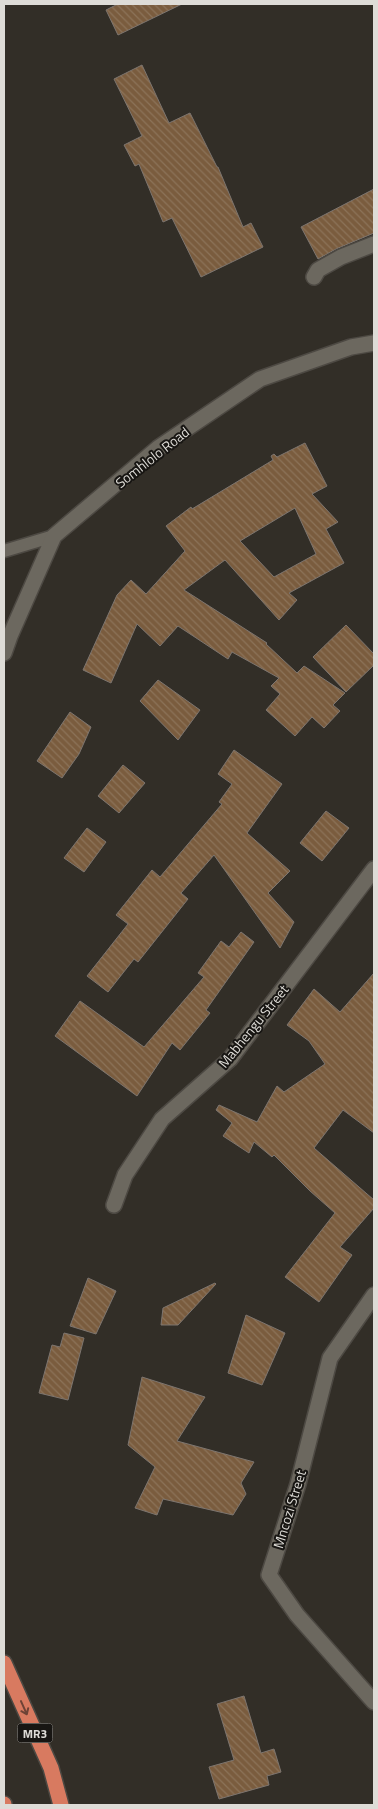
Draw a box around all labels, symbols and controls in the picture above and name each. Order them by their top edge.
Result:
street label: Somhlolo Road [111,421,193,493]
street label: Mabhengu Street [213,980,293,1072]
street label: Mncozi Street [267,1467,311,1551]
one-way arrow [19,1700,29,1715]
road number: MR3 [18,1724,52,1742]

